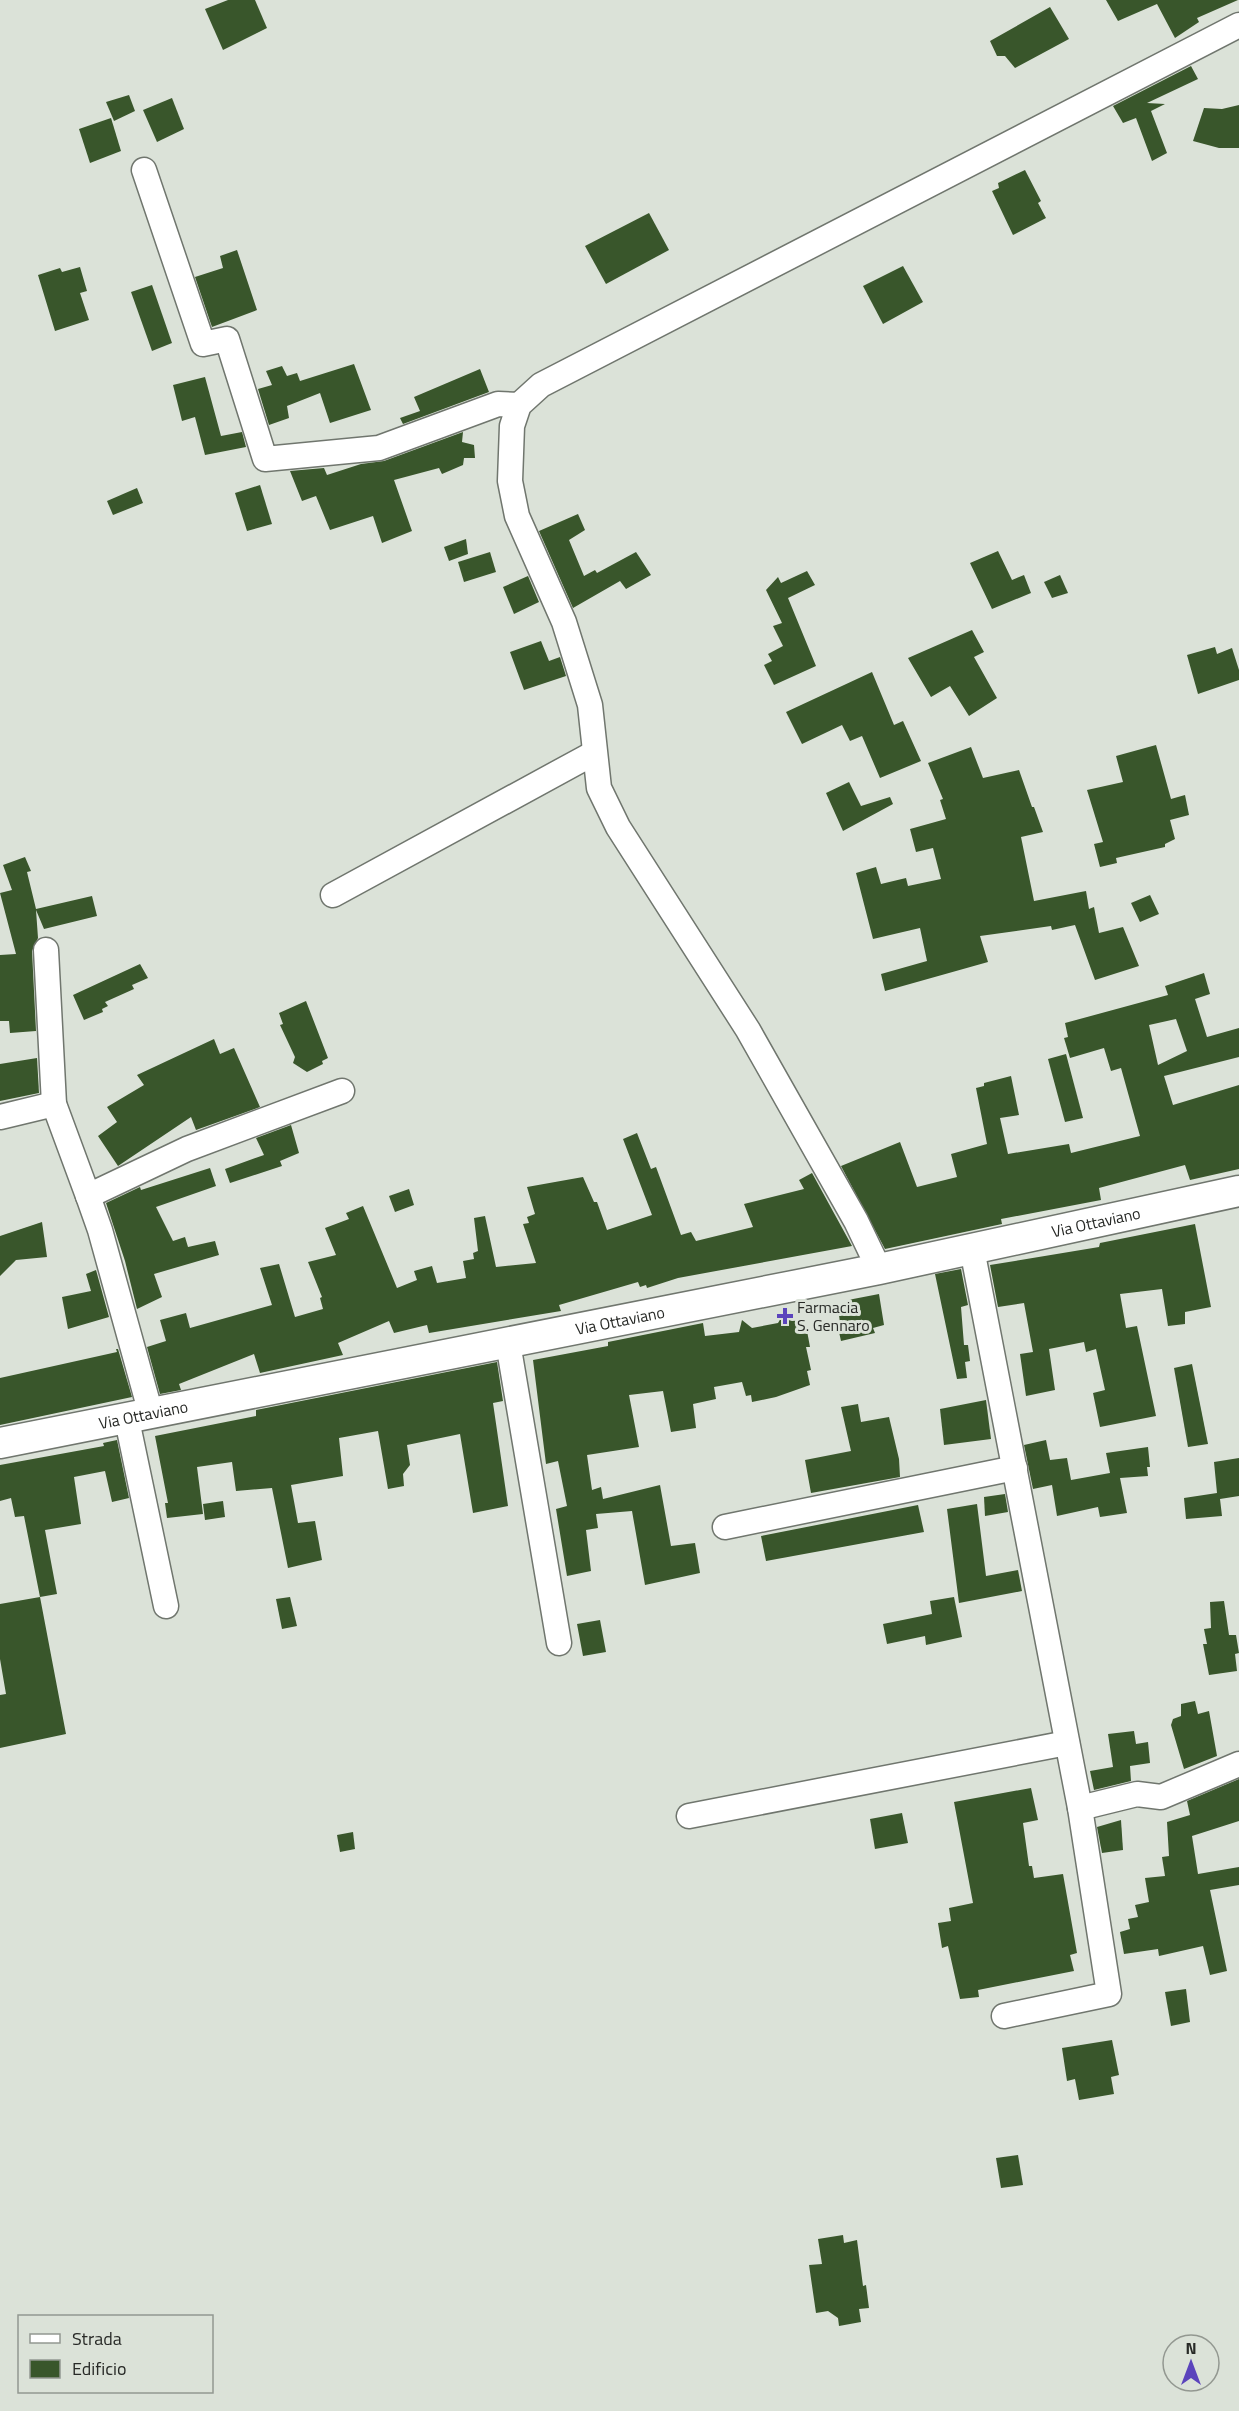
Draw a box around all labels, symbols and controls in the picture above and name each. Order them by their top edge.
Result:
street label: Via Ottaviano [1049,1201,1143,1243]
place label: Farmacia S. Gennaro [797,1295,870,1337]
street label: Via Ottaviano [573,1300,667,1341]
marker: Farmacia S. Gennaro [778,1309,792,1323]
street label: Via Ottaviano [97,1394,190,1435]
legend [18,2315,213,2393]
text: Strada [72,2325,122,2352]
north arrow [1161,2333,1221,2393]
text: N [1185,2336,1197,2360]
text: Edificio [72,2355,126,2382]

